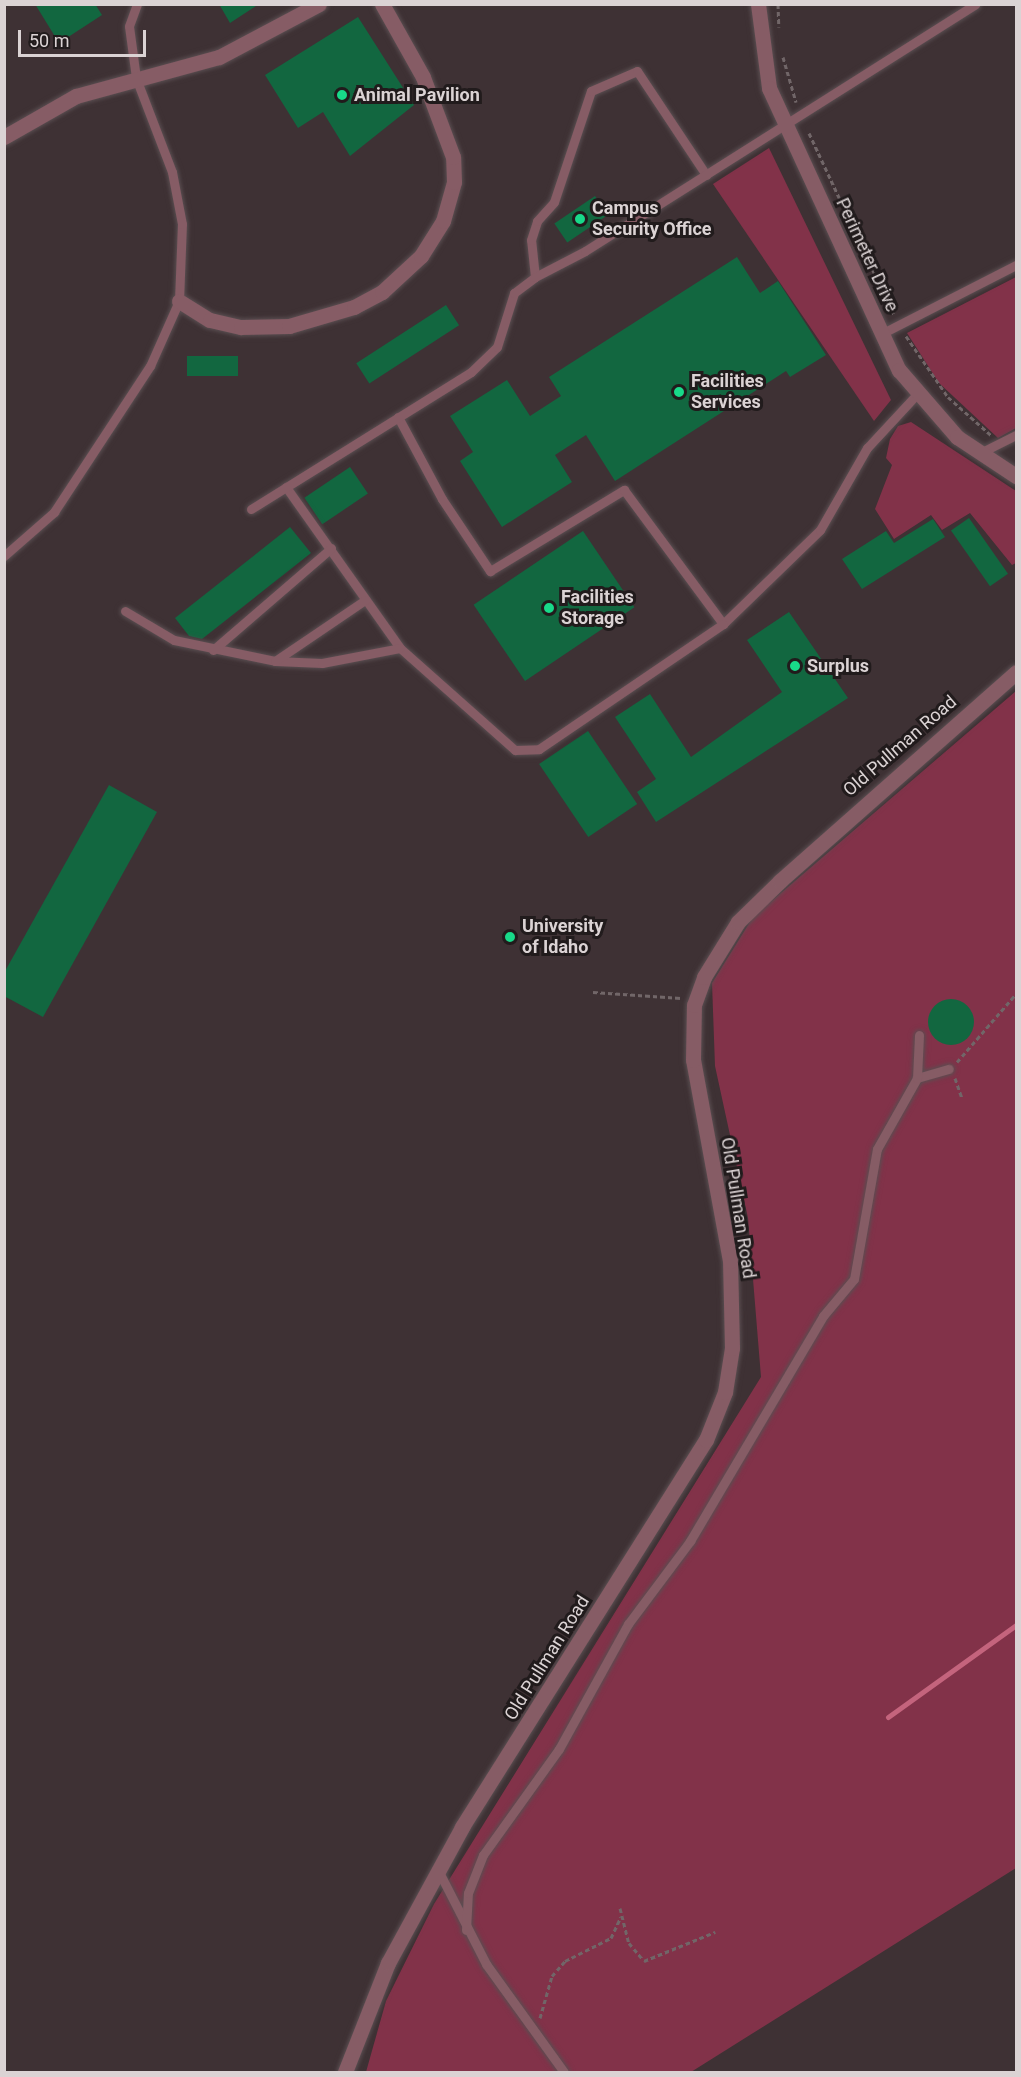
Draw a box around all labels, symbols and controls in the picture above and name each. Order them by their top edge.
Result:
scale bar [21,18,148,56]
text: 50 m [29,30,69,51]
place label: Animal Pavilion [354,84,480,106]
marker: Animal Pavilion [335,88,349,102]
street label: Perimeter Drive [831,195,903,315]
place label: Campus Security Office [592,198,711,240]
marker: Campus Security Office [573,212,587,226]
place label: Facilities Services [691,371,764,413]
marker: Facilities Services [672,385,686,399]
place label: Facilities Storage [561,587,634,630]
marker: Facilities Storage [542,601,556,615]
place label: Surplus [807,655,869,677]
marker: Surplus [788,659,802,673]
street label: Old Pullman Road [839,691,961,801]
place label: University of Idaho [522,916,603,958]
marker: University of Idaho [503,930,517,944]
street label: Old Pullman Road [716,1136,760,1280]
street label: Old Pullman Road [500,1592,594,1724]

